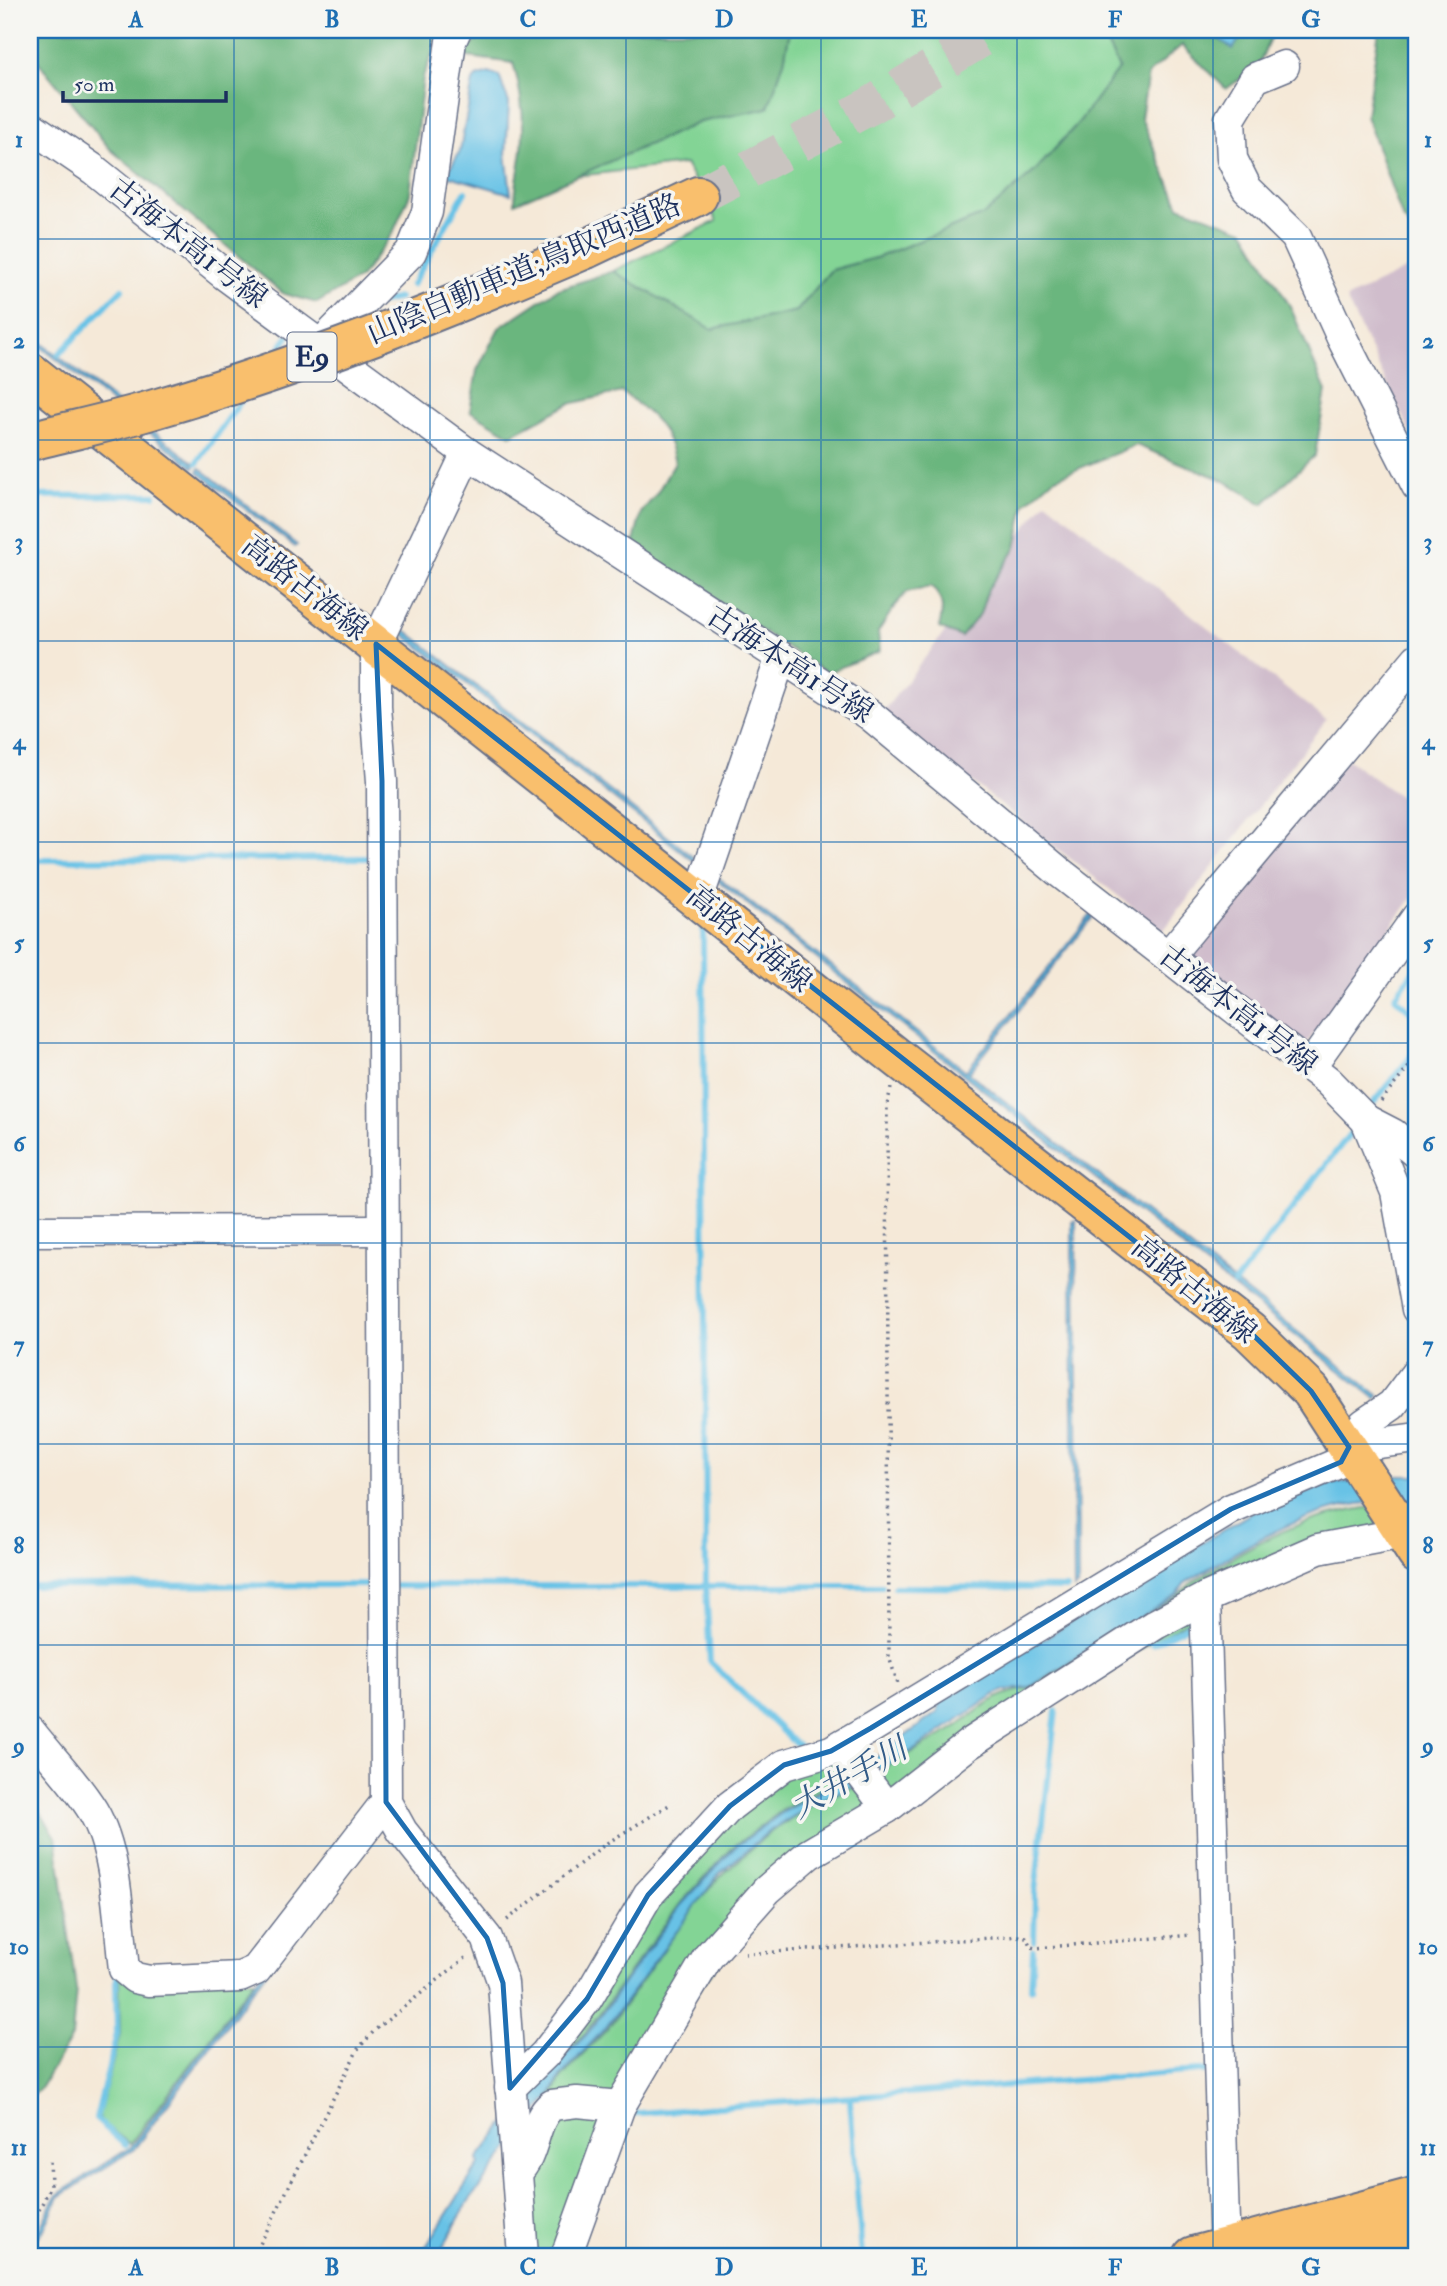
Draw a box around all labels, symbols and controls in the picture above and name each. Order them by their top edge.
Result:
text: A [128,5,144,34]
text: B [324,5,340,34]
text: C [520,5,536,34]
text: D [715,5,733,34]
text: E [911,5,928,34]
text: F [1108,5,1123,34]
text: G [1301,5,1321,34]
scale bar [63,60,226,104]
text: 50 m [74,71,115,98]
text: 1 [15,125,23,154]
text: 1 [1424,125,1432,154]
street label: 古海本高1号線 [101,170,275,316]
street label: 山陰自動車道;鳥取西道路 [361,186,687,352]
text: 2 [13,326,25,355]
text: 2 [1422,326,1434,355]
road number: E9 [288,332,336,382]
text: 3 [15,527,23,556]
street label: 高路古海線 [235,527,375,649]
text: 3 [1424,527,1432,556]
street label: 古海本高1号線 [700,597,880,731]
text: 4 [12,727,27,756]
text: 4 [1421,727,1436,756]
street label: 高路古海線 [679,877,819,1001]
text: 5 [14,928,25,957]
text: 5 [1423,928,1434,957]
street label: 古海本高1号線 [1151,937,1325,1083]
text: 6 [13,1129,27,1158]
text: 6 [1422,1129,1436,1158]
street label: 高路古海線 [1124,1228,1264,1352]
text: 7 [14,1330,25,1359]
text: 7 [1423,1330,1434,1359]
text: 8 [14,1531,25,1560]
text: 8 [1423,1531,1434,1560]
water label: 大井手川 [784,1727,917,1827]
text: 9 [11,1731,25,1760]
text: 9 [1420,1731,1434,1760]
text: 10 [9,1932,29,1961]
text: 10 [1418,1932,1438,1961]
text: 11 [11,2133,27,2162]
text: 11 [1420,2133,1436,2162]
text: A [128,2253,144,2282]
text: B [324,2253,340,2282]
text: C [520,2253,536,2282]
text: D [715,2253,733,2282]
text: E [911,2253,928,2282]
text: F [1108,2253,1123,2282]
text: G [1301,2253,1321,2282]

